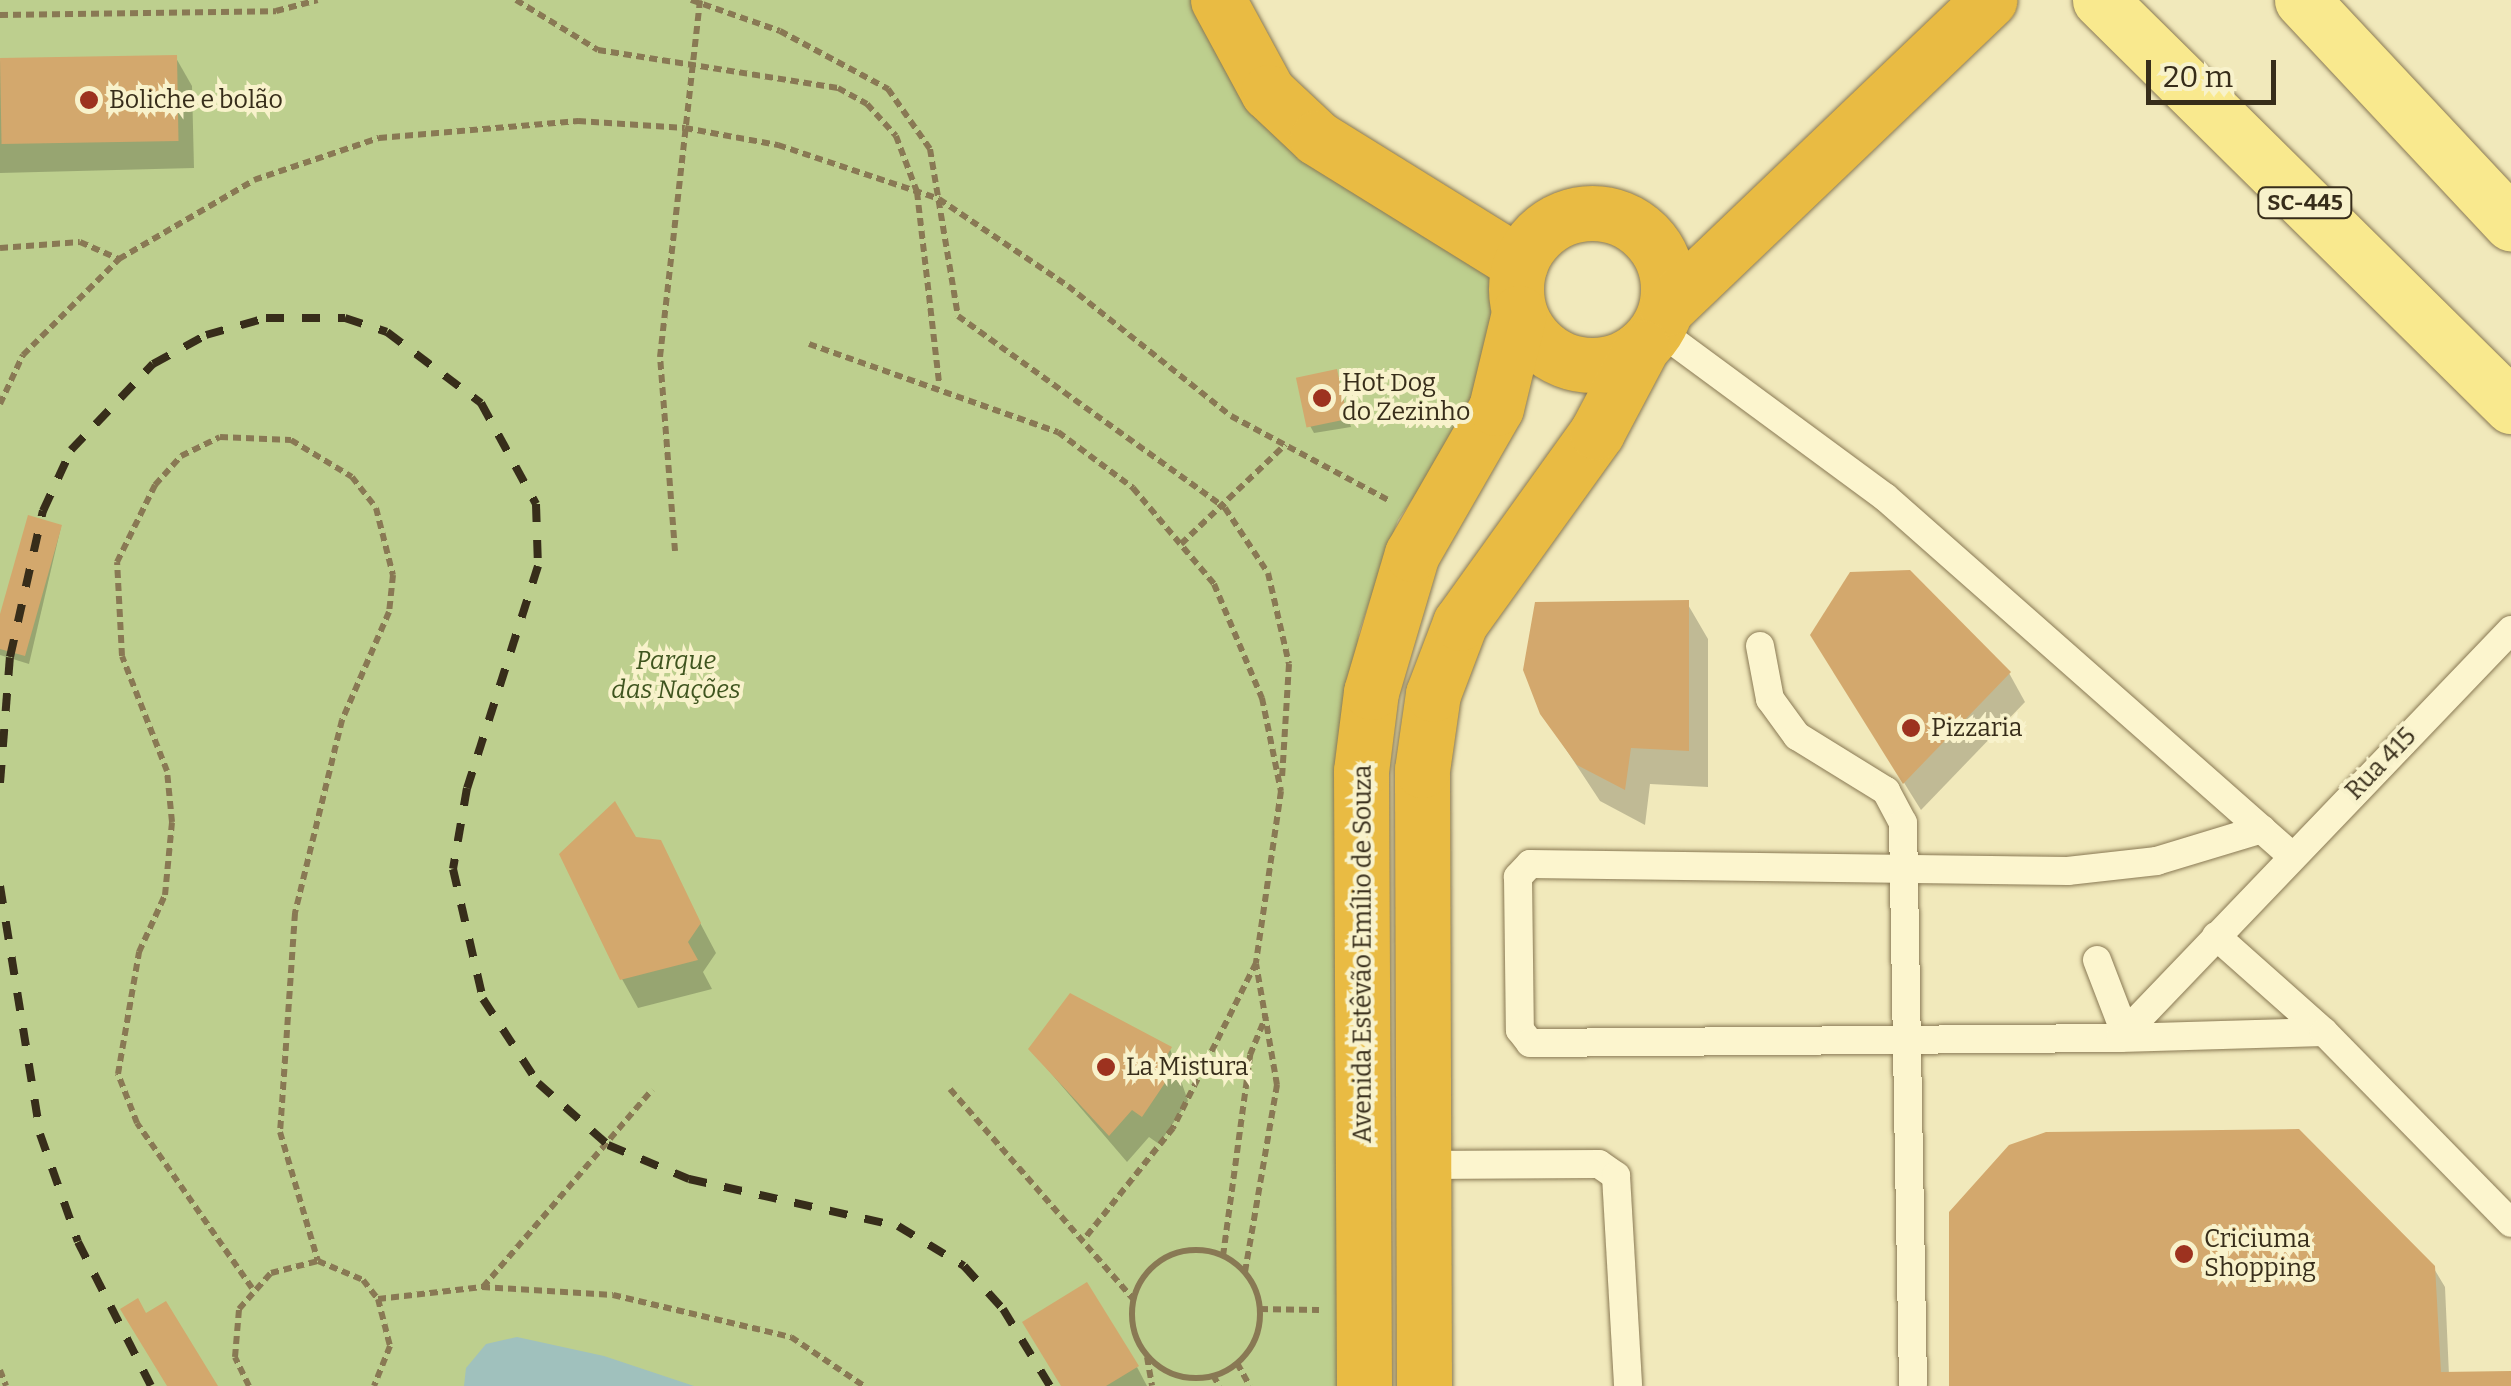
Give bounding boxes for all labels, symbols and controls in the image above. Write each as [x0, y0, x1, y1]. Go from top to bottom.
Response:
scale bar [2151, 40, 2281, 102]
text: 20 m [2163, 59, 2233, 95]
place label: Boliche e bolão [109, 85, 283, 115]
marker: Boliche e bolão [78, 89, 100, 111]
road number: SC-445 [2255, 186, 2355, 220]
place label: Hot Dog do Zezinho [1342, 369, 1470, 428]
marker: Hot Dog do Zezinho [1311, 387, 1333, 409]
park label: Parque das Nações [611, 647, 741, 706]
place label: Pizzaria [1931, 713, 2022, 743]
marker: Pizzaria [1900, 717, 1922, 739]
street label: Rua 415 [2340, 722, 2422, 806]
street label: Avenida Estêvão Emílio de Souza [1348, 765, 1378, 1143]
place label: La Mistura [1126, 1052, 1248, 1082]
marker: La Mistura [1095, 1056, 1117, 1078]
place label: Criciuma Shopping [2204, 1225, 2316, 1284]
marker: Criciuma Shopping [2173, 1243, 2195, 1265]

